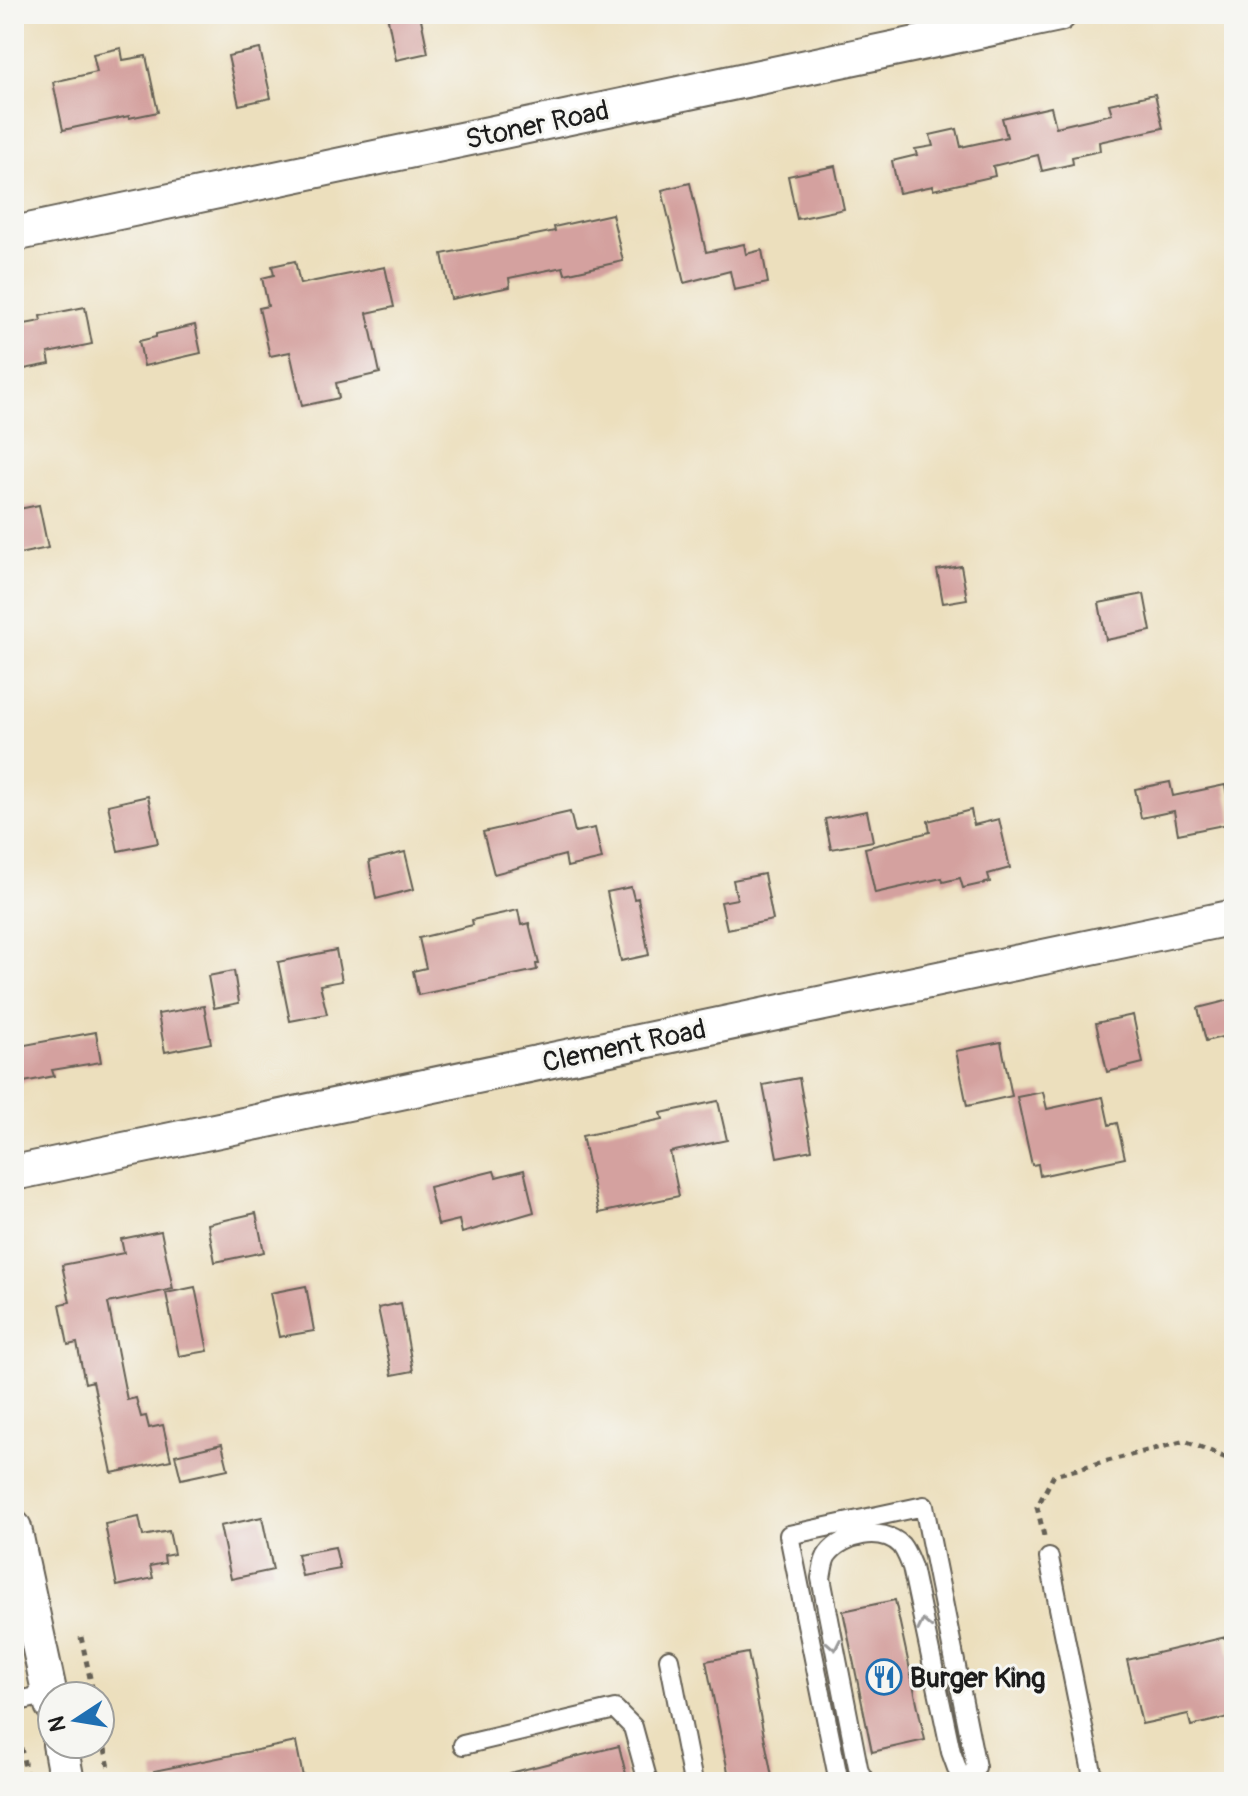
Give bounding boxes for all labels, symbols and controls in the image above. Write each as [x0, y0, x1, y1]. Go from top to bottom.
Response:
street label: Stoner Road [462, 93, 612, 158]
street label: Clement Road [539, 1012, 709, 1081]
one-way arrow [916, 1618, 933, 1632]
one-way arrow [825, 1639, 842, 1652]
restaurant icon: Burger King [865, 1658, 903, 1696]
place label: Burger King [910, 1661, 1045, 1696]
north arrow [36, 1680, 116, 1760]
text: N [42, 1714, 73, 1734]

